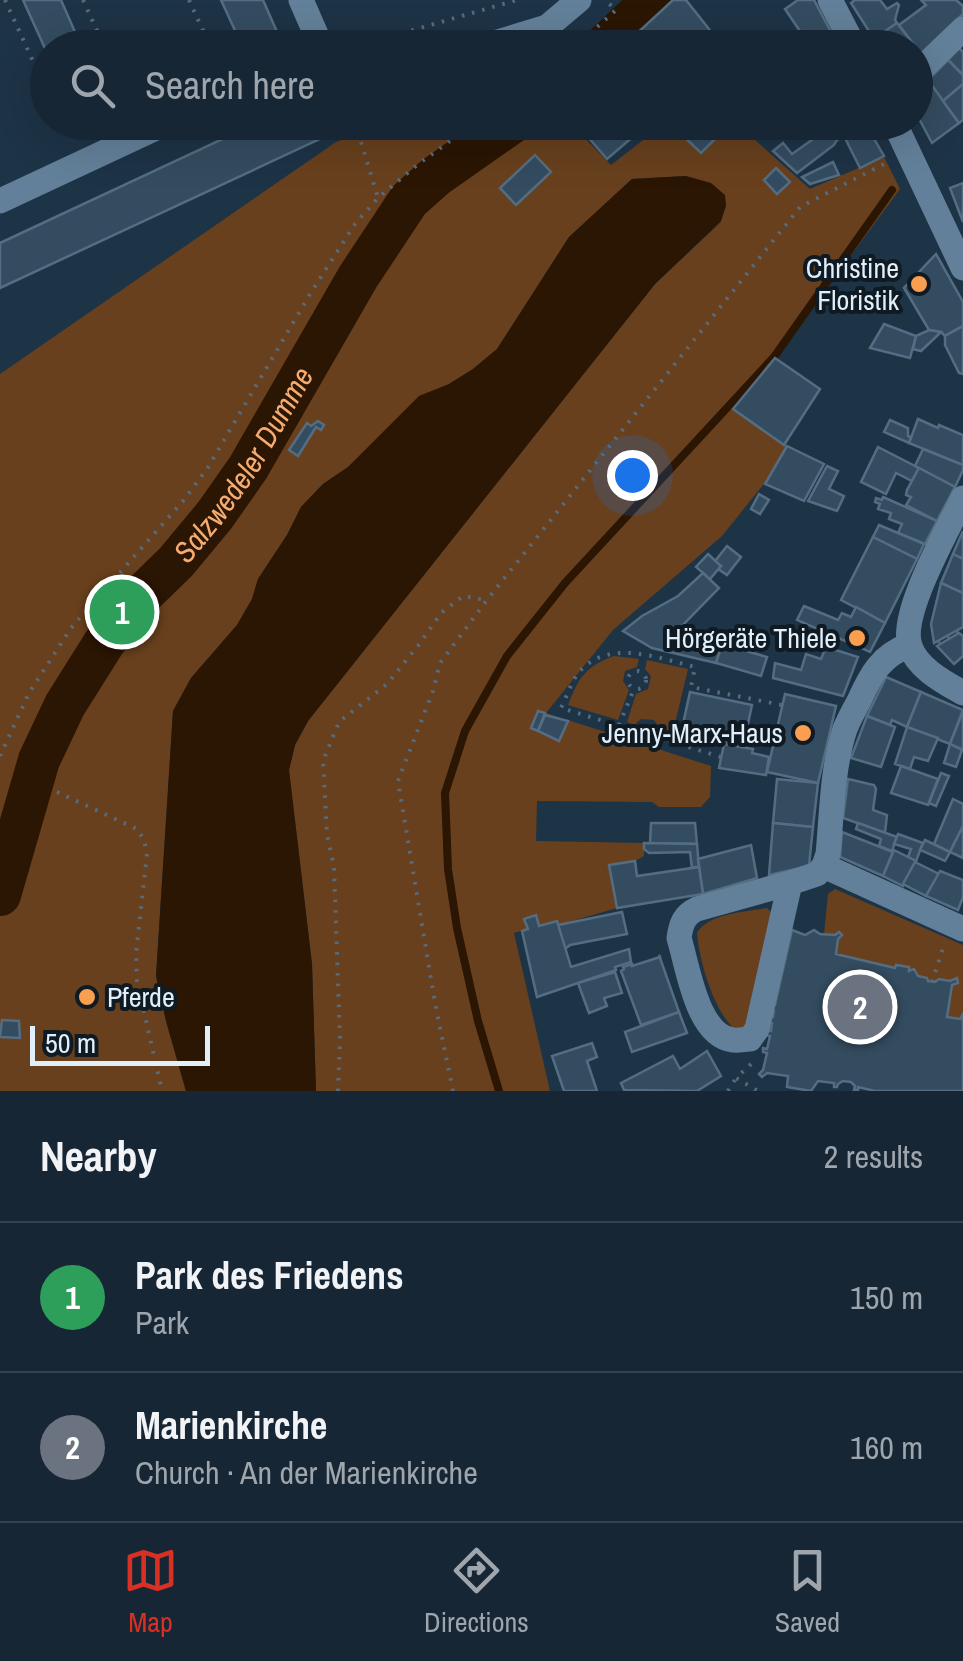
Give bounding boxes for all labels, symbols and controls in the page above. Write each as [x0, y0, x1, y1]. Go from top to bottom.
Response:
search box [30, 30, 933, 140]
icon: search [65, 58, 120, 113]
text: Search here [145, 60, 315, 111]
place label: Christine Floristik [806, 249, 900, 319]
marker: Christine Floristik [908, 273, 930, 295]
water label: Salzwedeler Dumme [164, 359, 322, 571]
your location [607, 450, 658, 501]
pin: 1 [90, 574, 154, 650]
place label: Hörgeräte Thiele [665, 619, 837, 657]
marker: Hörgeräte Thiele [846, 627, 868, 649]
place label: Jenny-Marx-Haus [602, 714, 783, 752]
marker: Jenny-Marx-Haus [792, 722, 814, 744]
pin: 2 [828, 970, 892, 1044]
place label: Pferde [107, 978, 175, 1016]
marker: Pferde [76, 986, 98, 1008]
scale bar [30, 1021, 210, 1066]
text: 50 m [45, 1024, 96, 1062]
text: Nearby [40, 1128, 157, 1184]
text: 2 results [824, 1135, 923, 1178]
text: Park des Friedens [135, 1250, 403, 1301]
text: 1 [65, 1276, 80, 1319]
text: 150 m [850, 1276, 923, 1319]
text: Park [135, 1301, 189, 1344]
text: Marienkirche [135, 1400, 327, 1451]
text: 2 [65, 1426, 80, 1469]
text: 160 m [850, 1426, 923, 1469]
text: Church · An der Marienkirche [135, 1451, 478, 1494]
tab: Map [123, 1543, 178, 1641]
tab: Directions [424, 1543, 529, 1641]
tab: Saved [775, 1543, 840, 1641]

